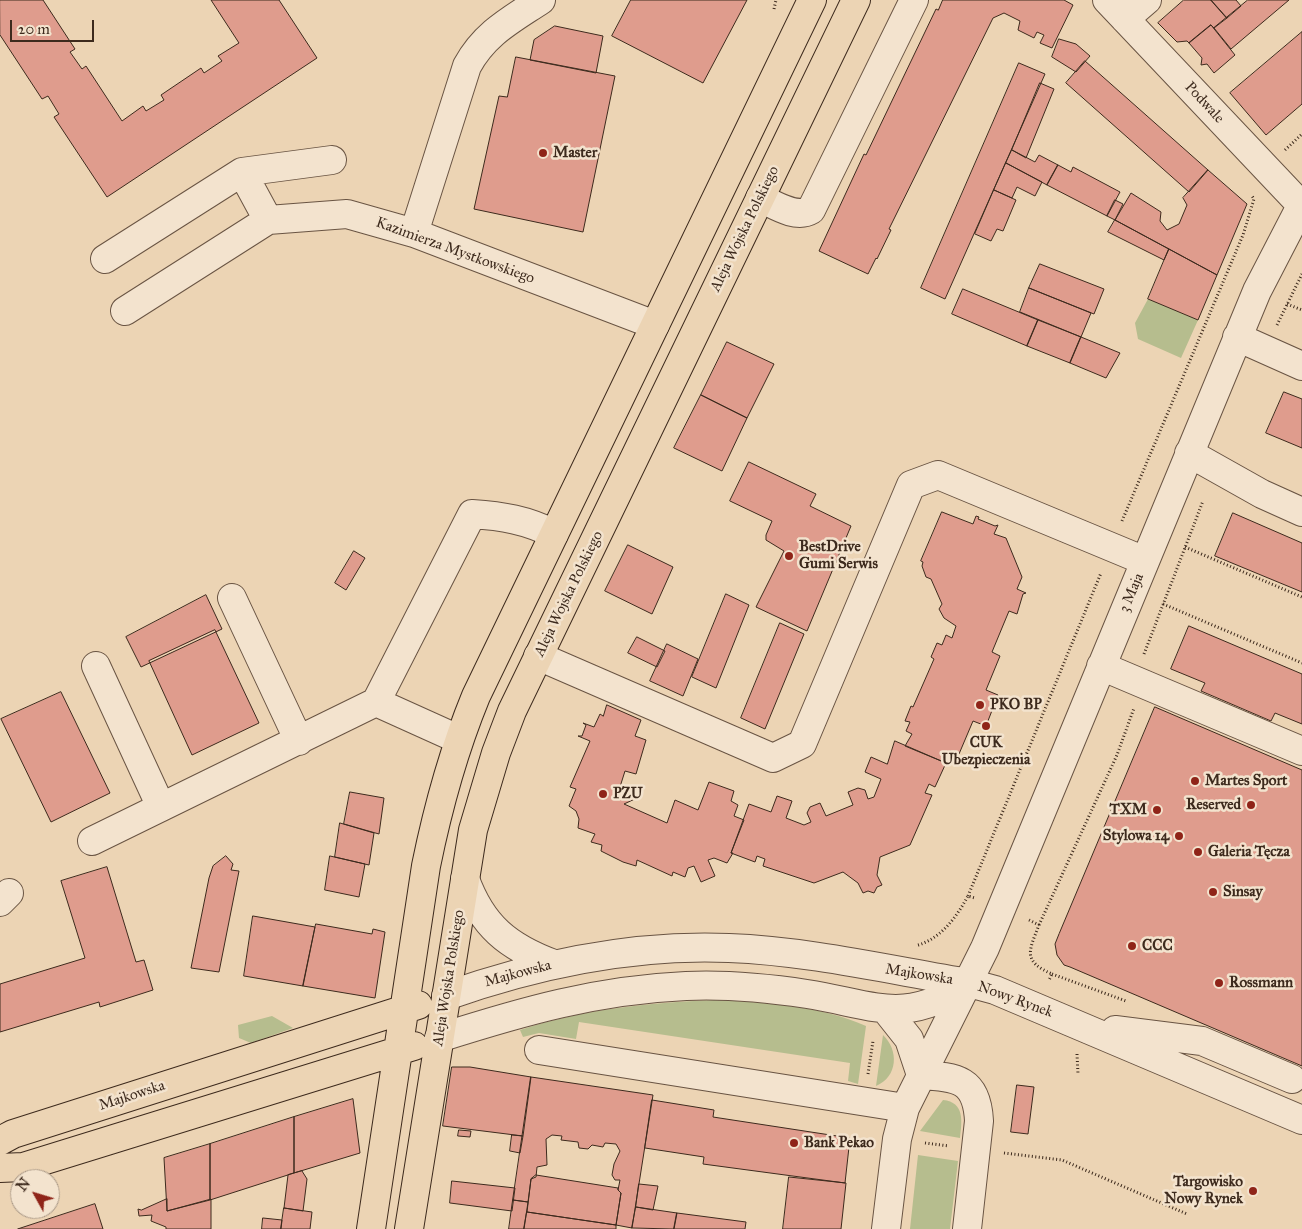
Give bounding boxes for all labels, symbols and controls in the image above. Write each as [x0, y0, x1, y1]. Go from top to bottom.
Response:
scale bar [12, 10, 96, 42]
text: 20 m [18, 20, 50, 38]
street label: Podwale [1180, 79, 1228, 127]
place label: Master [553, 144, 597, 162]
marker: Master [537, 147, 549, 159]
street label: Aleja Wojska Polskiego [707, 163, 783, 295]
street label: Kazimierza Mystkowskiego [373, 214, 537, 288]
street label: Aleja Wojska Polskiego [531, 528, 607, 660]
place label: BestDrive Gumi Serwis [799, 538, 878, 573]
marker: BestDrive Gumi Serwis [783, 550, 795, 562]
street label: 3 Maja [1116, 571, 1148, 615]
place label: PKO BP [990, 696, 1042, 714]
marker: PKO BP [974, 699, 986, 711]
marker: CUK Ubezpieczenia [980, 720, 992, 732]
place label: CUK Ubezpieczenia [942, 734, 1030, 769]
place label: Martes Sport [1205, 772, 1287, 790]
marker: Martes Sport [1189, 775, 1201, 787]
place label: PZU [613, 785, 643, 803]
marker: PZU [597, 788, 609, 800]
place label: Reserved [1186, 796, 1241, 814]
marker: Reserved [1245, 799, 1257, 811]
place label: TXM [1110, 801, 1147, 819]
marker: TXM [1151, 804, 1163, 816]
place label: Stylowa 14 [1103, 827, 1169, 845]
marker: Stylowa 14 [1173, 830, 1185, 842]
place label: Galeria Tęcza [1208, 843, 1290, 861]
marker: Galeria Tęcza [1192, 846, 1204, 858]
place label: Sinsay [1223, 883, 1263, 901]
marker: Sinsay [1207, 886, 1219, 898]
street label: Aleja Wojska Polskiego [429, 909, 469, 1047]
place label: CCC [1142, 937, 1173, 955]
marker: CCC [1126, 940, 1138, 952]
street label: Majkowska [483, 956, 553, 992]
street label: Majkowska [884, 961, 954, 989]
place label: Rossmann [1229, 974, 1293, 992]
marker: Rossmann [1213, 977, 1225, 989]
street label: Nowy Rynek [975, 978, 1055, 1022]
street label: Majkowska [97, 1077, 167, 1115]
place label: Bank Pekao [804, 1134, 874, 1152]
marker: Bank Pekao [788, 1137, 800, 1149]
north arrow [10, 1169, 60, 1219]
place label: Targowisko Nowy Rynek [1164, 1173, 1243, 1208]
text: N [13, 1175, 34, 1195]
marker: Targowisko Nowy Rynek [1247, 1185, 1259, 1197]

